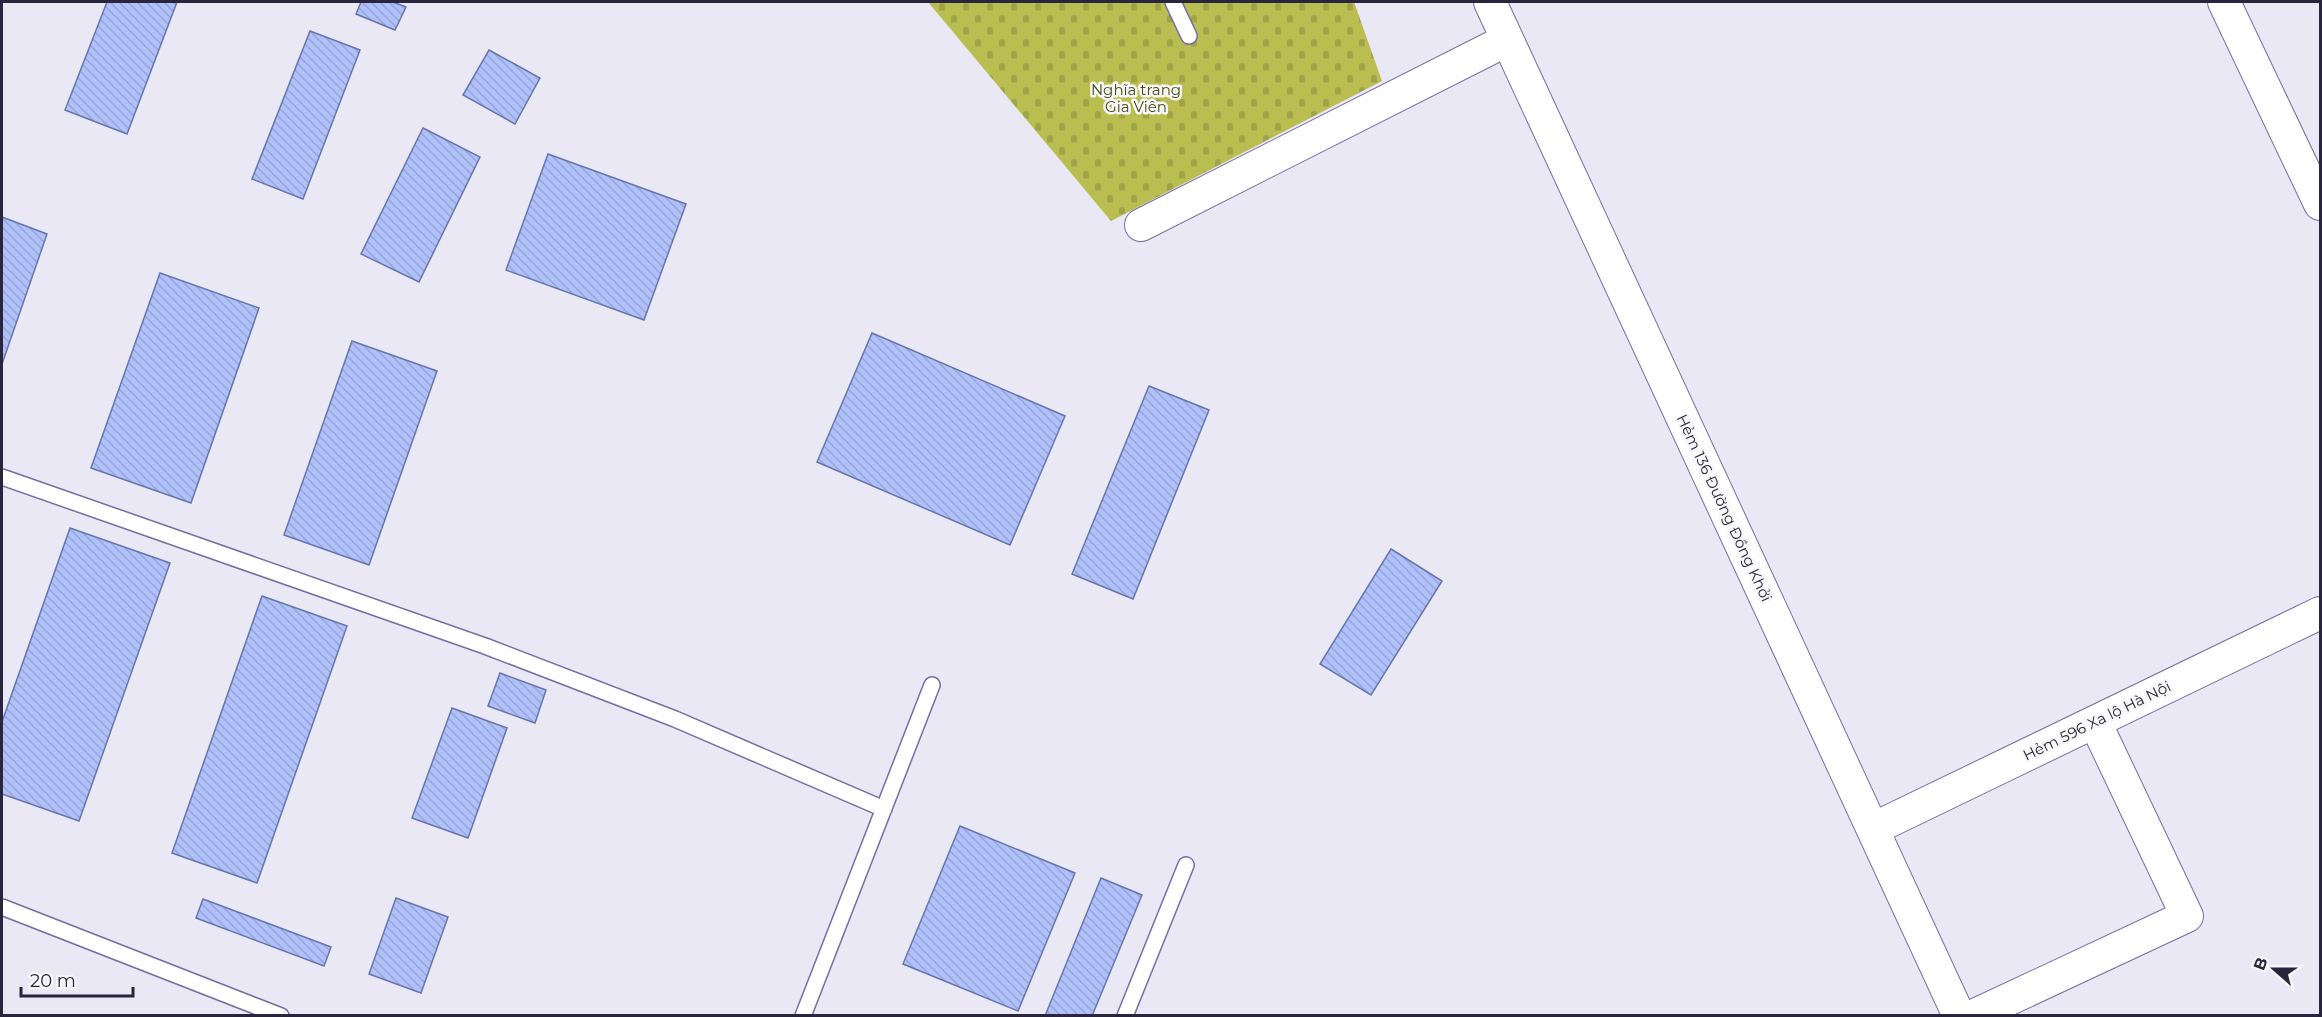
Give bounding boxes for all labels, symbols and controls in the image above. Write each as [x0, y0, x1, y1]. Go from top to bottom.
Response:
park label: Nghĩa trang Gia Viên [1091, 80, 1181, 116]
street label: Hẻm 136 Đường Đồng Khởi [1673, 411, 1776, 605]
street label: Hẻm 596 Xa lộ Hà Nội [2020, 676, 2174, 765]
north arrow [2244, 939, 2304, 999]
text: B [2249, 955, 2272, 973]
scale bar [21, 960, 134, 998]
text: 20 m [30, 970, 76, 992]

